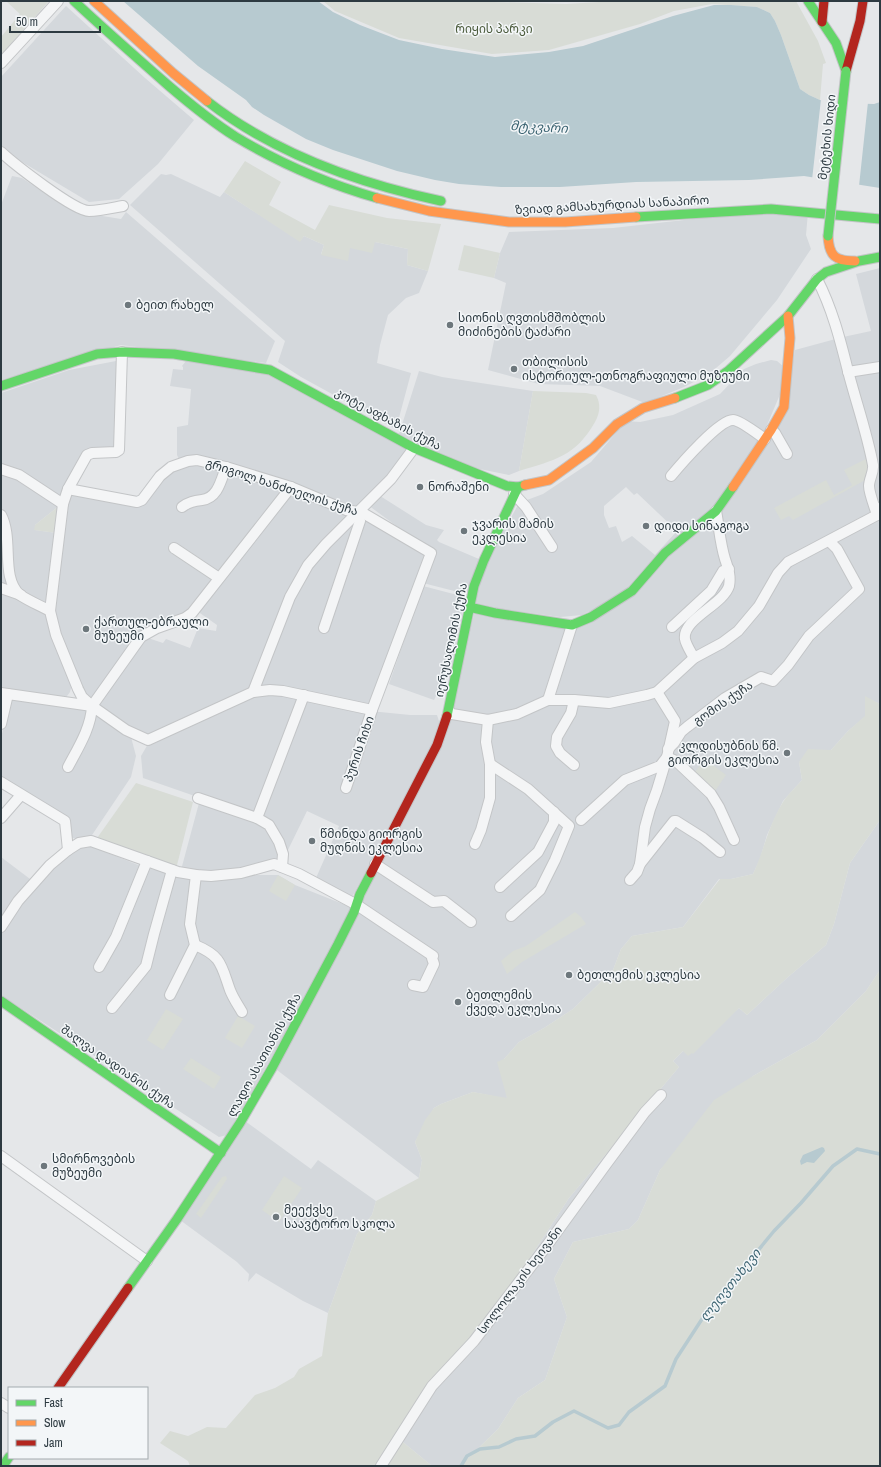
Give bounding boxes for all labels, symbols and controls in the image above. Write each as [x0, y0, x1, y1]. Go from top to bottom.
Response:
scale bar [10, 8, 100, 34]
text: 50 m [16, 14, 38, 30]
park label: რიყის პარკი [455, 21, 533, 37]
street label: მეტეხის ხიდი [815, 93, 839, 181]
water label: მტკვარი [510, 117, 569, 137]
street label: ზვიად გამსახურდიას სანაპირო [515, 192, 709, 218]
place label: ბეით რახელ [136, 297, 214, 313]
marker: ბეით რახელ [123, 300, 133, 310]
place label: სიონის ღვთისმშობლის მიძინების ტაძარი [458, 310, 606, 340]
marker: სიონის ღვთისმშობლის მიძინების ტაძარი [445, 320, 455, 330]
place label: თბილისის ისტორიულ-ეთნოგრაფიული მუზეუმი [522, 354, 750, 384]
marker: თბილისის ისტორიულ-ეთნოგრაფიული მუზეუმი [509, 364, 519, 374]
street label: კოტე აფხაზის ქუჩა [332, 384, 444, 454]
street label: გრიგოლ ხანძთელის ქუჩა [204, 455, 360, 519]
place label: ნორაშენი [428, 479, 489, 495]
marker: ნორაშენი [415, 482, 425, 492]
place label: ჯვარის მამის ეკლესია [472, 516, 554, 546]
place label: დიდი სინაგოგა [654, 518, 749, 534]
marker: დიდი სინაგოგა [641, 521, 651, 531]
marker: ჯვარის მამის ეკლესია [459, 526, 469, 536]
street label: იერუსალიმის ქუჩა [431, 581, 471, 699]
place label: ქართულ-ებრაული მუზეუმი [94, 614, 209, 644]
marker: ქართულ-ებრაული მუზეუმი [81, 624, 91, 634]
street label: გომის ქუჩა [690, 677, 756, 729]
street label: პურის ჩიხი [340, 714, 378, 784]
place label: კლდისუბნის წმ. გიორგის ეკლესია [668, 738, 779, 768]
marker: კლდისუბნის წმ. გიორგის ეკლესია [782, 748, 792, 758]
place label: წმინდა გიორგის მუღნის ეკლესია [320, 826, 423, 856]
marker: წმინდა გიორგის მუღნის ეკლესია [307, 836, 317, 846]
place label: ბეთლემის ეკლესია [577, 967, 700, 983]
marker: ბეთლემის ეკლესია [564, 970, 574, 980]
place label: ბეთლემის ქვედა ეკლესია [466, 987, 561, 1017]
street label: ლადო ასათიანის ქუჩა [223, 990, 305, 1120]
marker: ბეთლემის ქვედა ეკლესია [453, 997, 463, 1007]
street label: შალვა დადიანის ქუჩა [58, 1021, 178, 1113]
place label: სმირნოვების მუზეუმი [52, 1151, 135, 1181]
marker: სმირნოვების მუზეუმი [39, 1161, 49, 1171]
place label: მეექვსე საავტორო სკოლა [284, 1202, 395, 1232]
marker: მეექვსე საავტორო სკოლა [271, 1212, 281, 1222]
street label: სოლოლაკის ხეივანი [474, 1223, 566, 1337]
water label: ლეღვთახევი [696, 1245, 765, 1325]
legend [8, 1387, 148, 1459]
text: Fast [44, 1395, 63, 1411]
text: Slow [44, 1415, 66, 1431]
text: Jam [44, 1435, 63, 1451]

